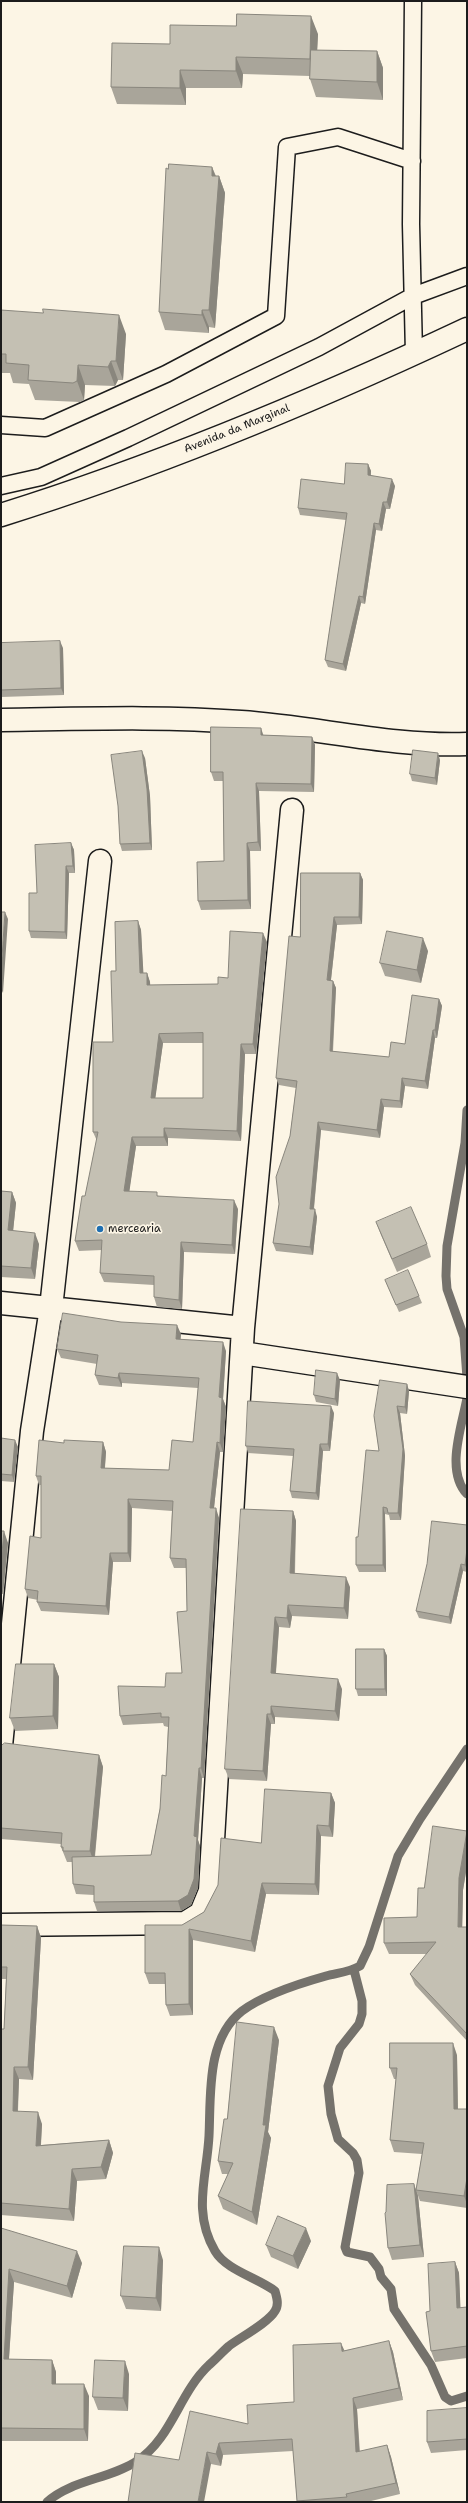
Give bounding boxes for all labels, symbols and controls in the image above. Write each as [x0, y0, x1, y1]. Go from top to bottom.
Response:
street label: Avenida da Marginal [182, 402, 292, 456]
place label: mercearia [108, 1222, 161, 1236]
marker: mercearia [95, 1224, 105, 1234]

